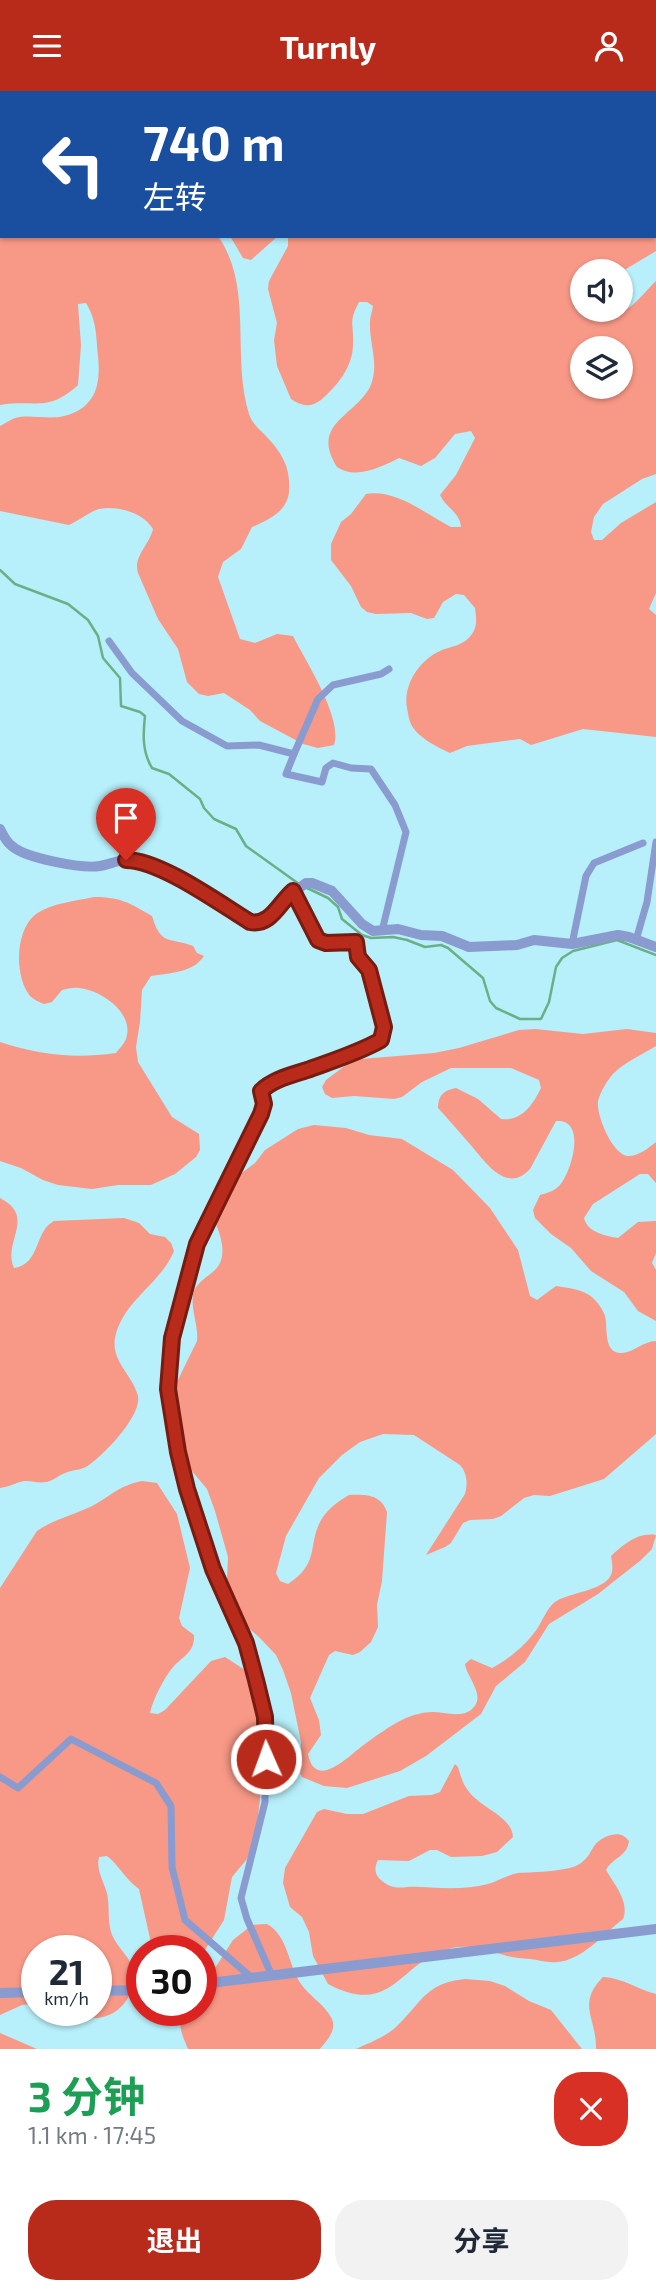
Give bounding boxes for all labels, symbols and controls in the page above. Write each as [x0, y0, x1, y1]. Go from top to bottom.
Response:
icon: menu [28, 27, 66, 65]
text: Turnly [280, 27, 376, 65]
icon: person [590, 27, 628, 65]
text: 740 m [143, 112, 285, 171]
icon: left [28, 119, 119, 210]
text: 左转 [143, 177, 207, 215]
map controls [570, 259, 633, 399]
button: sound [570, 259, 633, 322]
button: layers [570, 336, 633, 399]
pin [96, 788, 156, 860]
icon: arrive [107, 799, 145, 837]
position arrow [229, 1722, 303, 1796]
speed limit sign: 30 [126, 1935, 217, 2026]
text: 21 [49, 1950, 84, 1992]
text: km/h [44, 1987, 89, 2009]
text: 3 分钟 [28, 2070, 145, 2120]
button: close [554, 2072, 628, 2146]
text: 1.1 km · 17:45 [28, 2121, 156, 2149]
button: 退出 [28, 2200, 321, 2280]
button: 分享 [335, 2200, 628, 2280]

